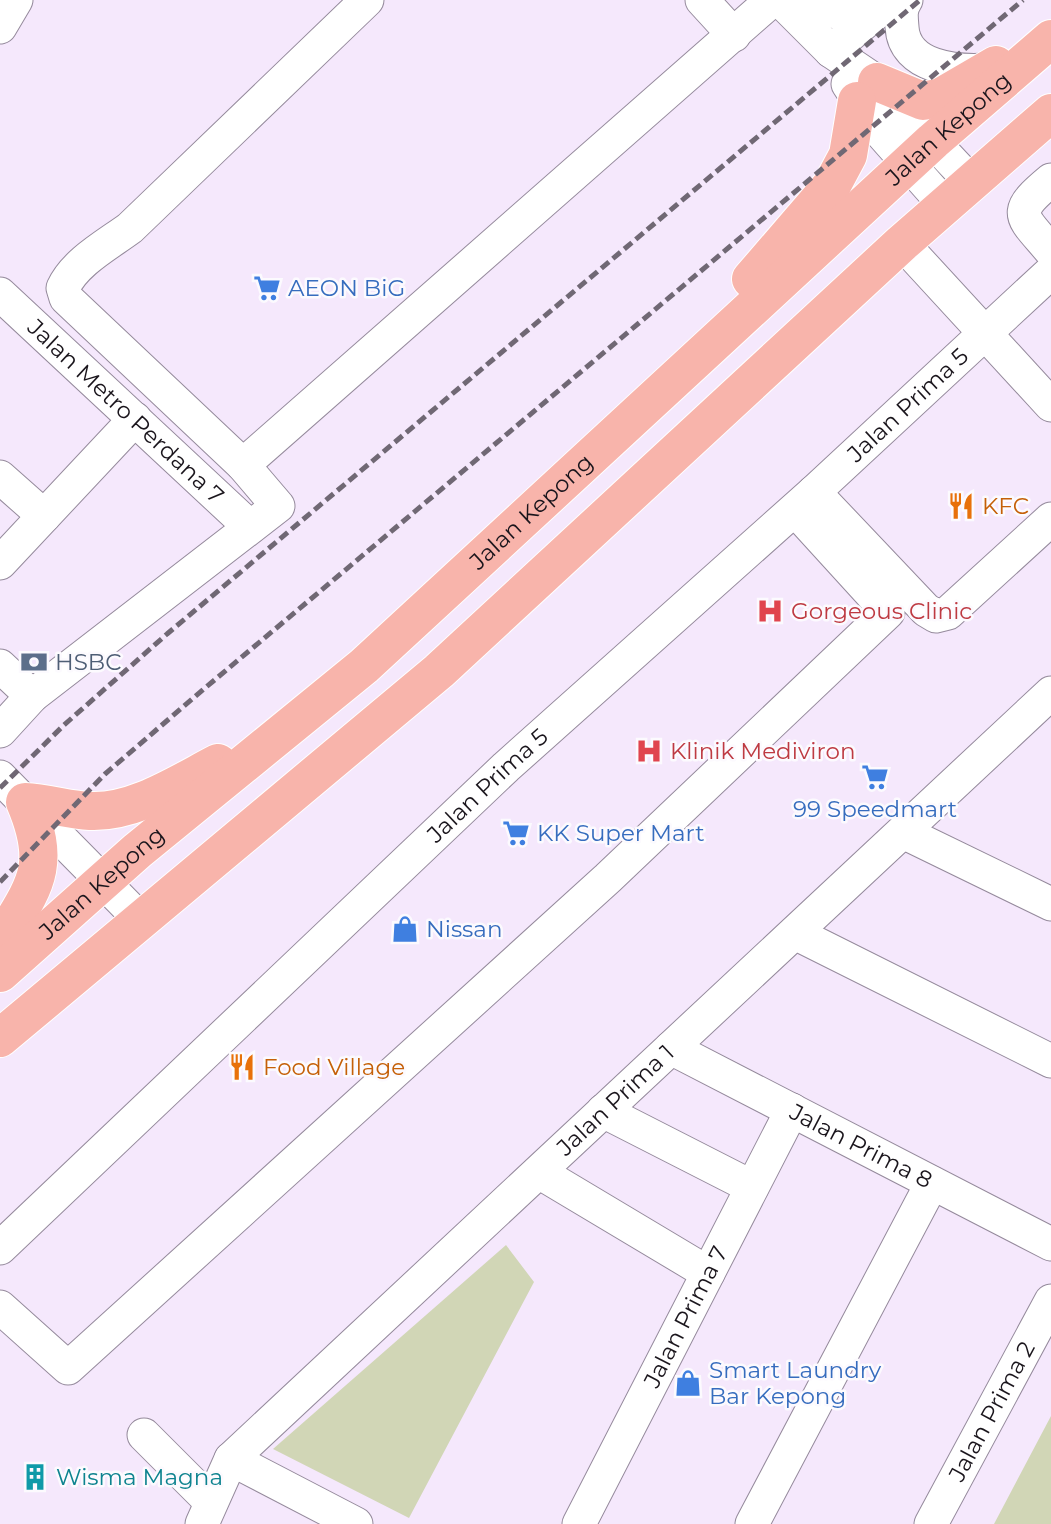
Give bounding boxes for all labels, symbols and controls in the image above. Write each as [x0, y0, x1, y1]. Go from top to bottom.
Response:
street label: Jalan Kepong [879, 66, 1017, 192]
supermarket icon: AEON BiG [252, 273, 282, 303]
place label: AEON BiG [288, 274, 405, 302]
street label: Jalan Metro Perdana 7 [21, 312, 230, 509]
street label: Jalan Prima 5 [841, 342, 974, 469]
street label: Jalan Kepong [463, 448, 599, 576]
restaurant icon: KFC [946, 491, 976, 521]
place label: KFC [982, 492, 1029, 520]
hospital icon: Gorgeous Clinic [755, 596, 785, 626]
place label: Gorgeous Clinic [791, 597, 972, 625]
bank icon: HSBC [19, 647, 49, 677]
place label: HSBC [55, 648, 122, 676]
street label: Jalan Prima 5 [421, 722, 554, 849]
hospital icon: Klinik Mediviron [634, 736, 664, 766]
place label: Klinik Mediviron [670, 737, 855, 765]
supermarket icon: 99 Speedmart [860, 762, 890, 792]
place label: 99 Speedmart [793, 795, 957, 823]
supermarket icon: KK Super Mart [501, 818, 531, 848]
place label: KK Super Mart [537, 819, 705, 847]
street label: Jalan Kepong [33, 820, 170, 946]
shop icon: Nissan [390, 914, 420, 944]
place label: Nissan [426, 915, 502, 943]
street label: Jalan Prima 1 [550, 1039, 680, 1162]
restaurant icon: Food Village [227, 1052, 257, 1082]
place label: Food Village [263, 1053, 405, 1081]
street label: Jalan Prima 8 [784, 1097, 937, 1194]
street label: Jalan Prima 7 [637, 1241, 734, 1393]
street label: Jalan Prima 2 [942, 1336, 1041, 1487]
place label: Smart Laundry Bar Kepong [709, 1356, 882, 1410]
shop icon: Smart Laundry Bar Kepong [673, 1368, 703, 1398]
building icon: Wisma Magna [20, 1462, 50, 1492]
place label: Wisma Magna [56, 1463, 223, 1491]

